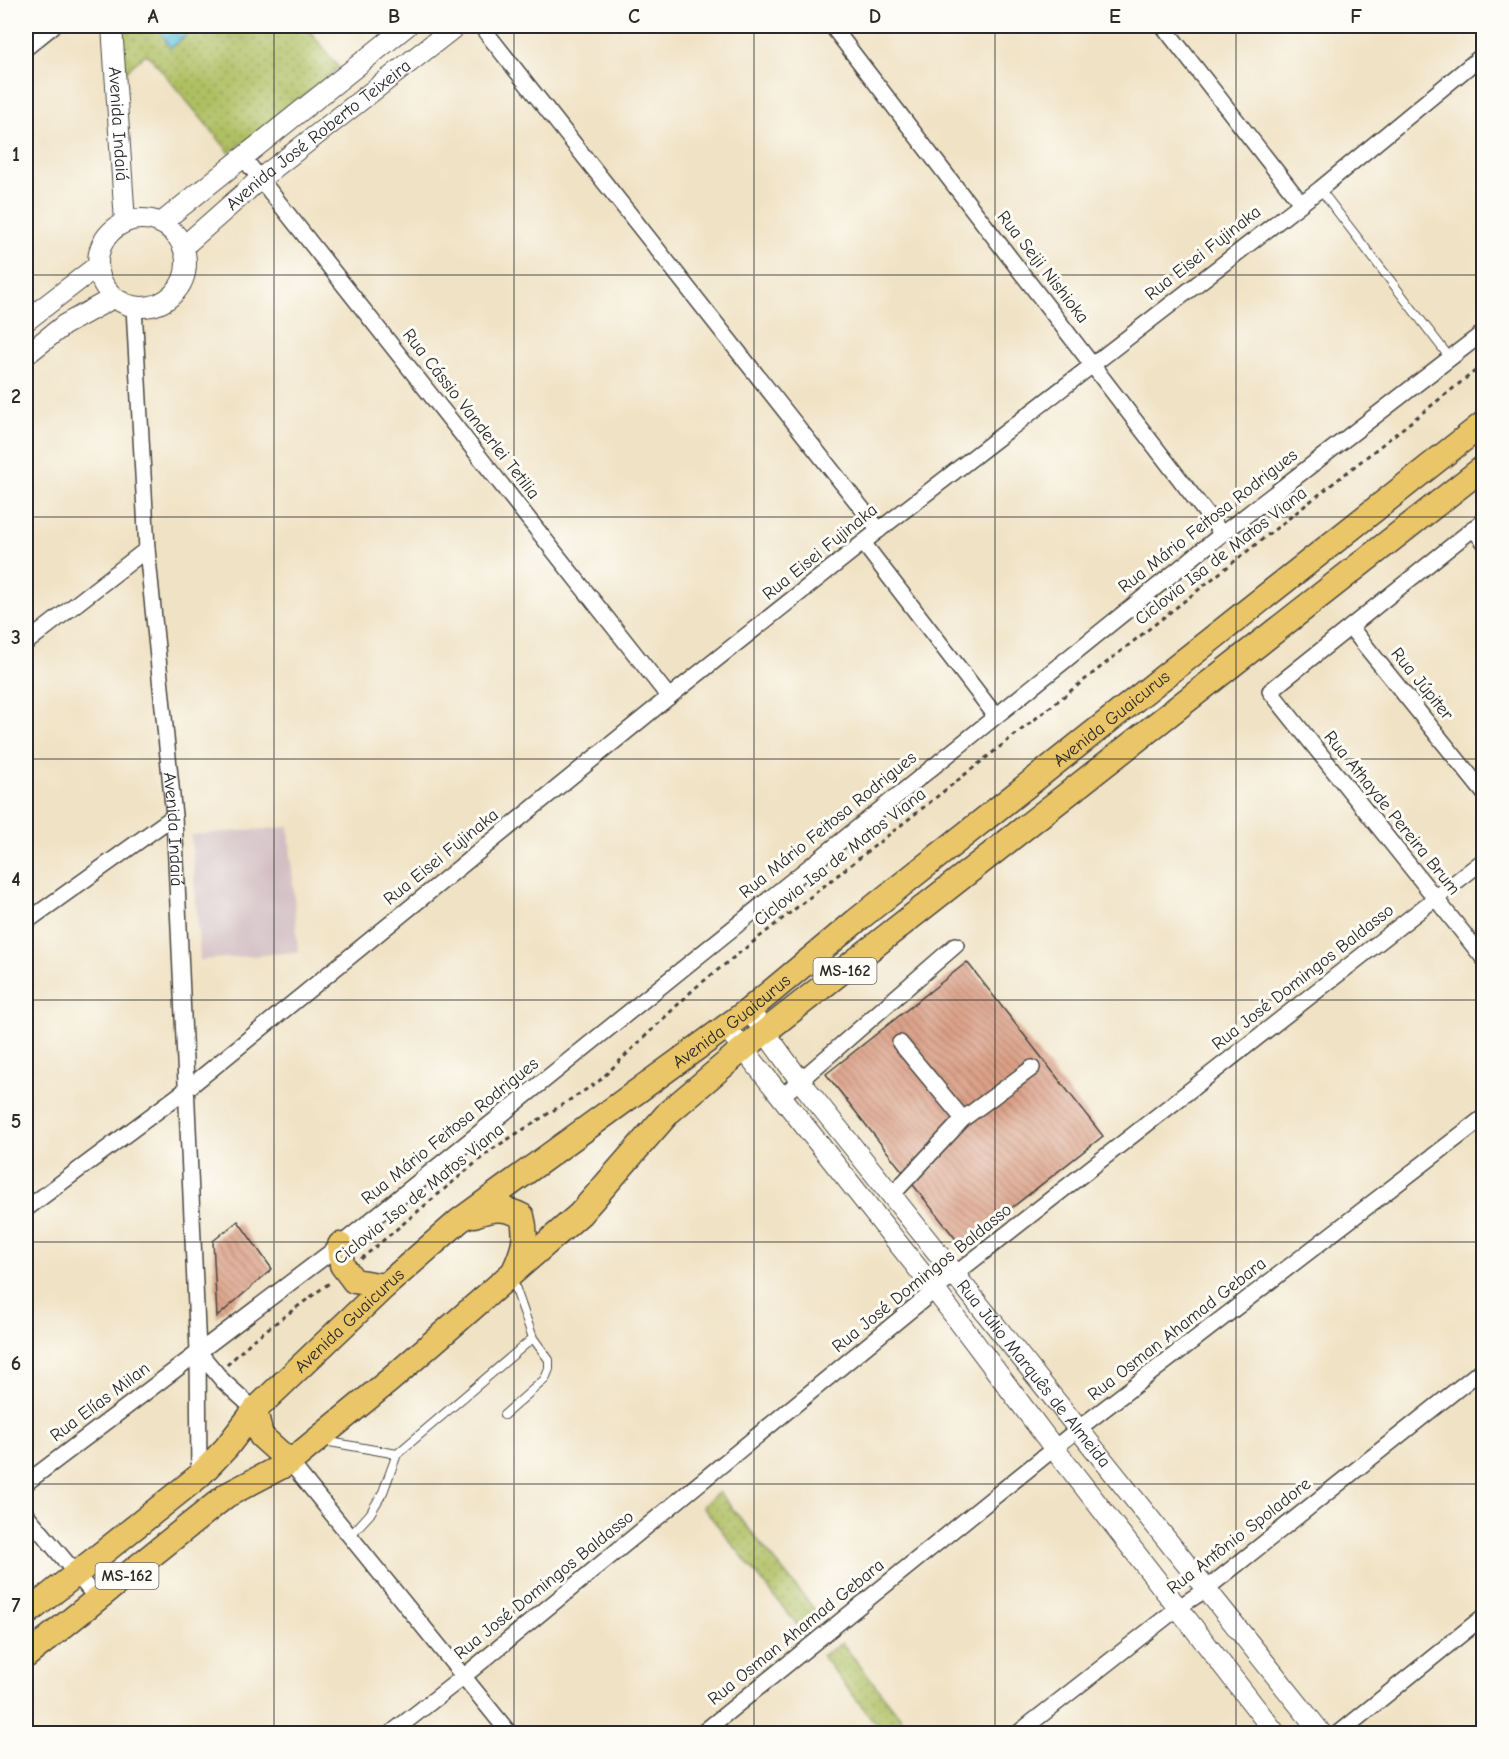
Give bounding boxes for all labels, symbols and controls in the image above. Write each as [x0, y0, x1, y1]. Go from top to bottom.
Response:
text: A [147, 5, 159, 28]
text: B [388, 5, 400, 28]
text: C [628, 5, 640, 28]
text: D [869, 5, 881, 28]
text: E [1109, 5, 1121, 28]
text: F [1350, 5, 1362, 28]
street label: Avenida José Roberto Teixeira [222, 55, 415, 215]
street label: Avenida Indaiá [104, 66, 133, 182]
text: 1 [12, 143, 20, 166]
street label: Rua Eisei Fujinaka [1141, 201, 1265, 305]
street label: Rua Seiji Nishioka [993, 207, 1093, 327]
street label: Rua Cássio Vanderlei Tetilia [398, 325, 544, 503]
text: 2 [11, 385, 21, 408]
street label: Rua Mário Feitosa Rodrigues [1114, 444, 1302, 598]
street label: Ciclovia Isa de Matos Viana [1131, 482, 1311, 630]
street label: Rua Eisei Fujinaka [758, 499, 882, 605]
text: 3 [11, 626, 21, 649]
street label: Rua Júpiter [1386, 644, 1458, 725]
street label: Avenida Guaicurus [1049, 666, 1174, 771]
street label: Rua Athayde Pereira Brum [1319, 727, 1465, 899]
street label: Rua Mário Feitosa Rodrigues [735, 747, 921, 903]
street label: Avenida Indaiá [159, 771, 188, 887]
street label: Ciclovia Isa de Matos Viana [750, 783, 930, 931]
street label: Rua Eisei Fujinaka [379, 804, 503, 910]
text: 4 [11, 868, 21, 891]
street label: Rua José Domingos Baldasso [1208, 899, 1398, 1055]
road number: MS-162 [814, 958, 876, 984]
street label: Avenida Guaicurus [668, 970, 795, 1073]
street label: Rua Mário Feitosa Rodrigues [357, 1053, 543, 1209]
text: 5 [11, 1110, 21, 1133]
street label: Ciclovia Isa de Matos Viana [330, 1119, 508, 1269]
street label: Rua José Domingos Baldasso [828, 1199, 1016, 1357]
street label: Rua Osman Ahamad Gebara [1084, 1253, 1270, 1405]
street label: Avenida Guaicurus [290, 1264, 408, 1377]
street label: Rua Júlio Marquês de Almeida [953, 1275, 1115, 1472]
text: 6 [11, 1352, 21, 1375]
street label: Rua Elías Milan [46, 1358, 154, 1446]
street label: Rua Antônio Spoladore [1163, 1473, 1315, 1599]
street label: Rua José Domingos Baldasso [450, 1506, 638, 1664]
street label: Rua Osman Ahamad Gebara [704, 1554, 888, 1710]
road number: MS-162 [96, 1563, 158, 1589]
text: 7 [12, 1594, 21, 1617]

